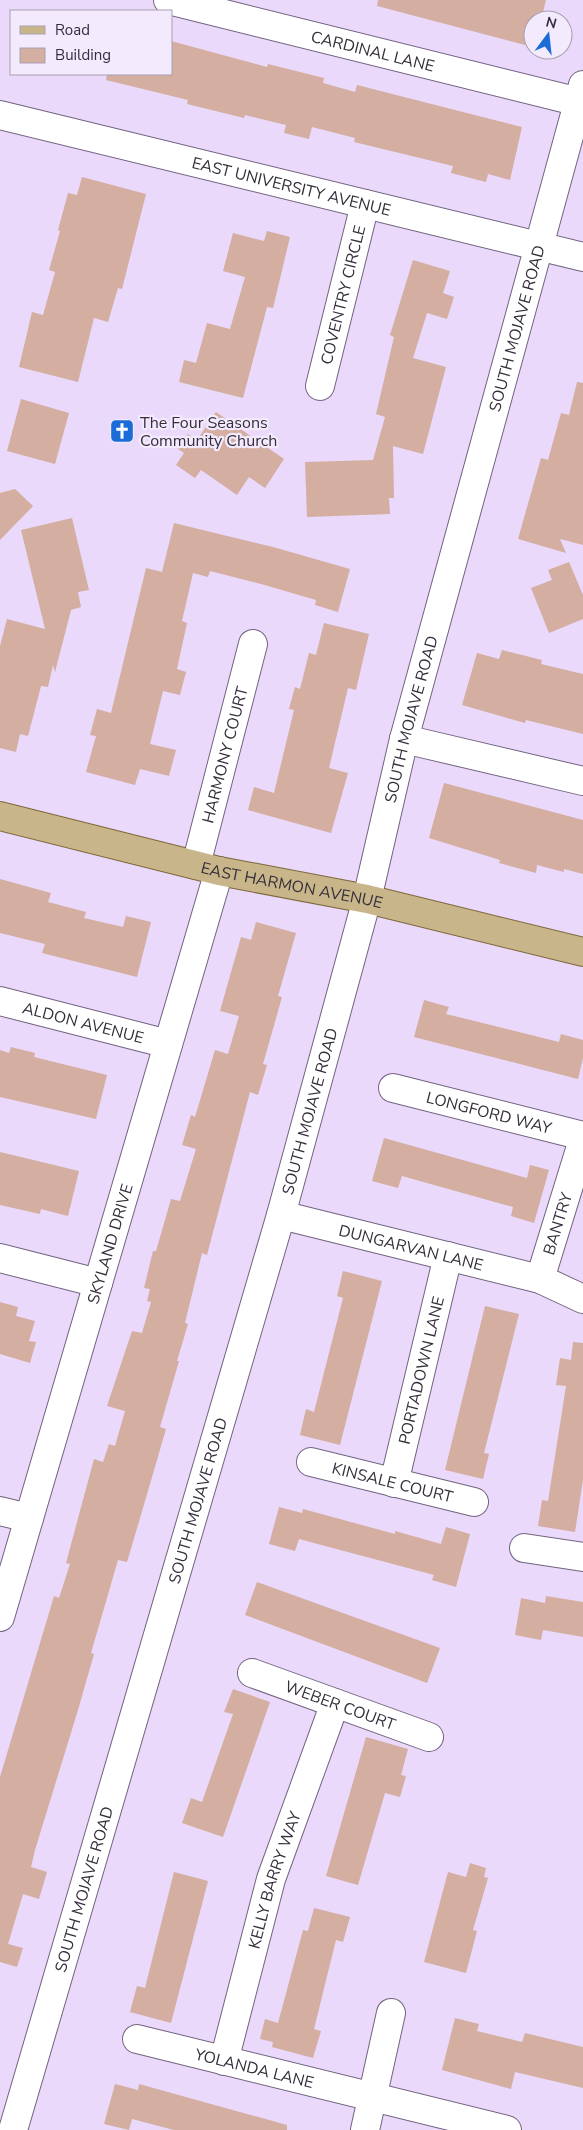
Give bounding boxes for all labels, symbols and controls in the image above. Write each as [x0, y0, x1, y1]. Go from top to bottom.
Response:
legend [10, 10, 172, 75]
north arrow [523, 10, 573, 60]
text: N [544, 12, 559, 33]
text: Road [55, 20, 90, 40]
street label: CARDINAL LANE [309, 26, 437, 78]
text: Building [55, 45, 111, 65]
street label: EAST UNIVERSITY AVENUE [189, 152, 393, 222]
street label: COVENTRY CIRCLE [316, 223, 371, 367]
street label: SOUTH MOJAVE ROAD [484, 243, 551, 414]
place label: The Four Seasons Community Church [140, 412, 277, 452]
church icon: The Four Seasons Community Church [109, 418, 135, 444]
street label: SOUTH MOJAVE ROAD [380, 633, 444, 805]
street label: HARMONY COURT [197, 684, 254, 826]
street label: EAST HARMON AVENUE [199, 857, 385, 914]
street label: ALDON AVENUE [20, 997, 146, 1049]
street label: SOUTH MOJAVE ROAD [277, 1026, 343, 1197]
street label: LONGFORD WAY [424, 1087, 554, 1140]
street label: SKYLAND DRIVE [82, 1181, 139, 1307]
street label: BANTRY [538, 1190, 578, 1258]
street label: DUNGARVAN LANE [336, 1220, 485, 1277]
street label: PORTADOWN LANE [394, 1294, 450, 1447]
street label: SOUTH MOJAVE ROAD [164, 1415, 233, 1586]
street label: KINSALE COURT [329, 1458, 456, 1509]
street label: WEBER COURT [282, 1676, 399, 1736]
street label: SOUTH MOJAVE ROAD [50, 1804, 119, 1975]
street label: KELLY BARRY WAY [243, 1808, 307, 1951]
street label: YOLANDA LANE [192, 2043, 316, 2094]

